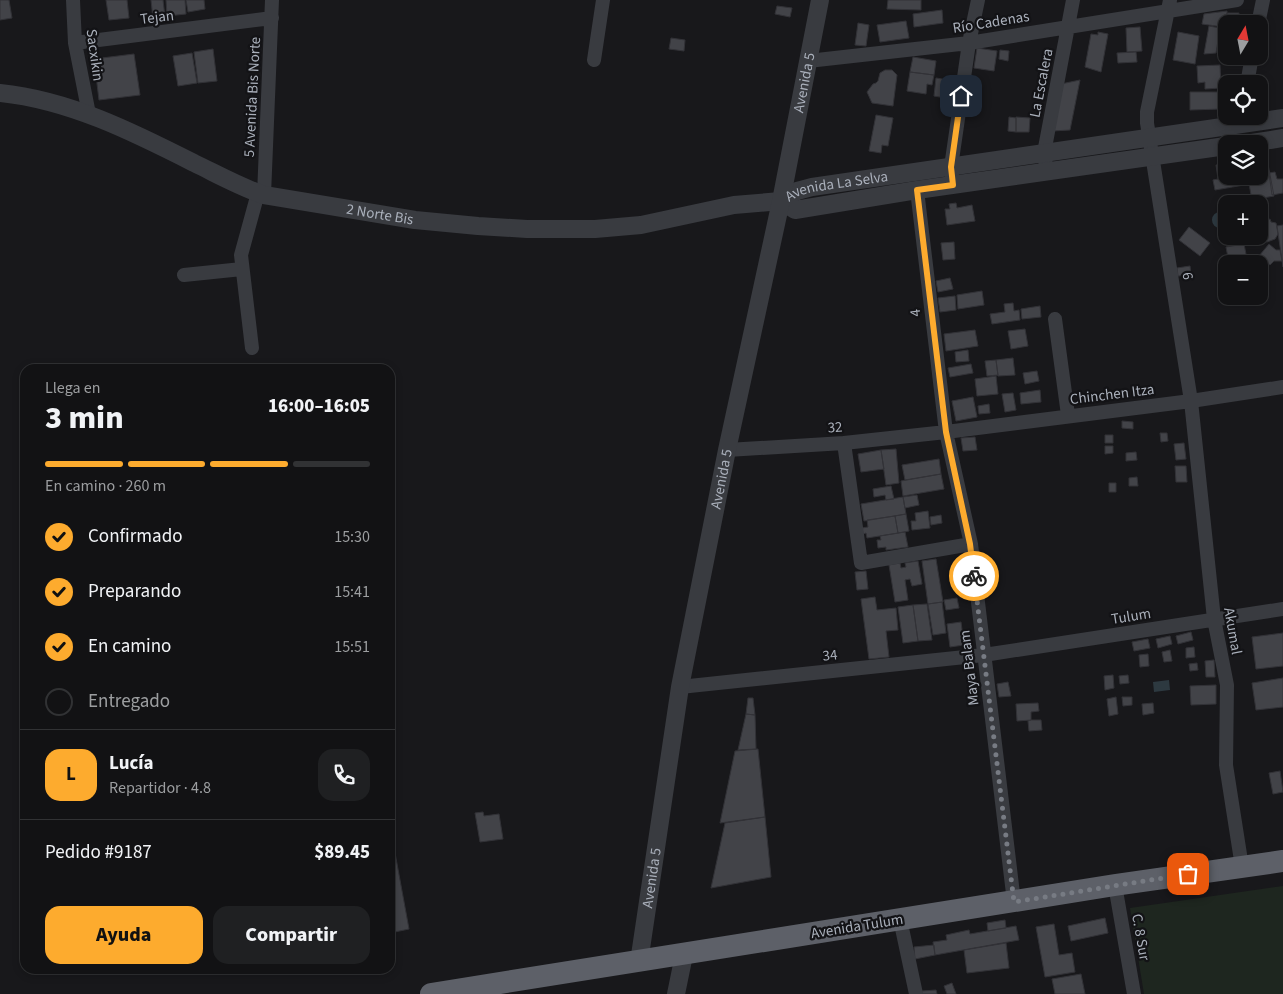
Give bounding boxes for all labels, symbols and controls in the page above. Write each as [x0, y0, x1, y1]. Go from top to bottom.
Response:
street label: Tejan [139, 5, 175, 30]
street label: Río Cadenas [951, 6, 1031, 39]
north arrow [1218, 15, 1268, 65]
map controls [1218, 15, 1268, 305]
street label: Sacxikin [80, 28, 109, 82]
street label: 5 Avenida Bis Norte [239, 36, 266, 158]
street label: La Escalera [1025, 47, 1058, 119]
street label: Avenida 5 [788, 51, 821, 115]
pin [940, 75, 982, 117]
button: locate [1218, 75, 1268, 125]
icon: home [947, 82, 975, 110]
button: layers [1218, 135, 1268, 185]
street label: Avenida La Selva [781, 166, 889, 207]
button: + [1218, 195, 1268, 245]
street label: 2 Norte Bis [345, 199, 415, 231]
button: − [1218, 255, 1268, 305]
street label: 6 [1177, 271, 1198, 281]
street label: 4 [905, 307, 926, 318]
text: Llega en [45, 377, 100, 399]
street label: Chinchen Itza [1069, 379, 1155, 410]
text: 16:00–16:05 [268, 393, 370, 420]
text: 3 min [45, 395, 124, 441]
street label: 32 [827, 417, 843, 438]
street label: Avenida 5 [706, 447, 738, 511]
text: En camino · 260 m [45, 475, 166, 497]
icon: check [45, 523, 73, 551]
text: Confirmado [88, 523, 183, 550]
text: 15:30 [334, 526, 370, 548]
courier [949, 551, 999, 601]
icon: bike [960, 562, 988, 590]
icon: check [45, 578, 73, 606]
text: Preparando [88, 578, 181, 605]
text: 15:41 [334, 581, 370, 603]
street label: Tulum [1110, 603, 1152, 630]
street label: Akumal [1218, 606, 1247, 656]
street label: Maya Balam [954, 629, 985, 707]
icon: check [45, 633, 73, 661]
text: En camino [88, 633, 171, 660]
text: 15:51 [334, 636, 370, 658]
street label: 34 [822, 644, 839, 667]
text: Entregado [88, 688, 170, 715]
button: phone [318, 749, 370, 801]
text: Lucía [109, 750, 154, 777]
text: L [66, 761, 76, 788]
text: Repartidor · 4.8 [109, 777, 211, 799]
text: Pedido #9187 [45, 839, 152, 866]
text: $89.45 [314, 839, 370, 866]
street label: Avenida 5 [637, 846, 667, 910]
pin [1167, 853, 1209, 895]
icon: bag [1174, 860, 1202, 888]
button: Ayuda [45, 906, 203, 964]
button: Compartir [213, 906, 370, 964]
street label: Avenida Tulum [809, 909, 905, 944]
street label: C. 8 Sur [1126, 912, 1155, 963]

